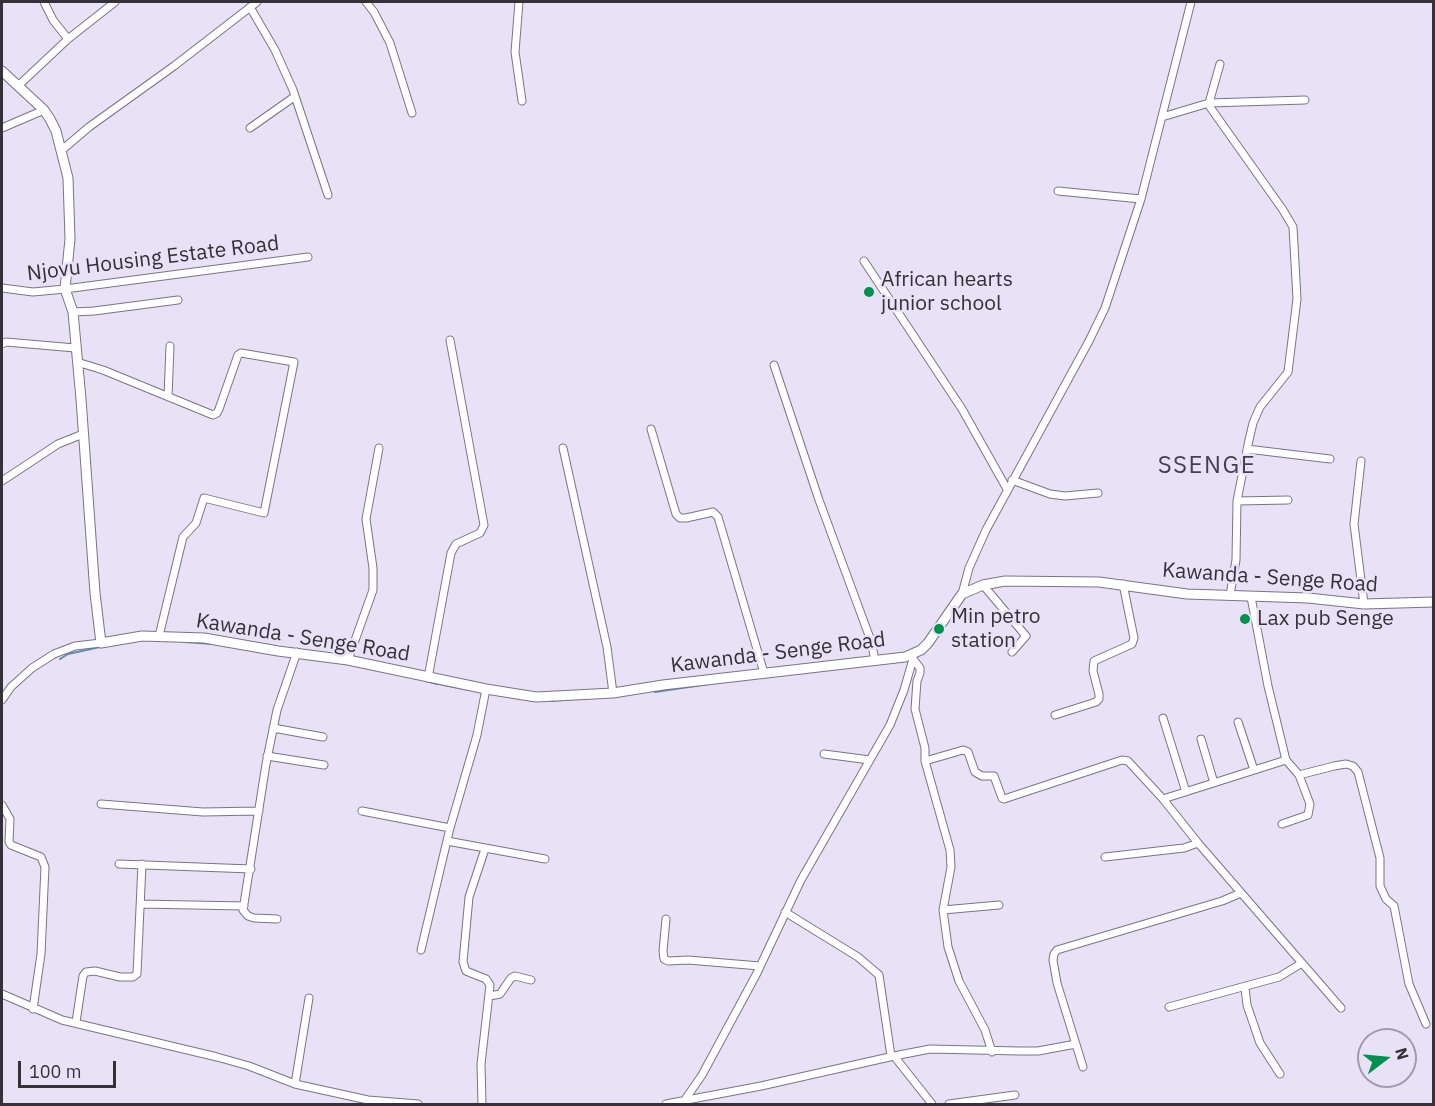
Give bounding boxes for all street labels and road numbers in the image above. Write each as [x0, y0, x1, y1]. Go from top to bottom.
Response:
street label: Njovu Housing Estate Road [25, 231, 281, 287]
street label: Kawanda - Senge Road [1161, 558, 1379, 598]
street label: Kawanda - Senge Road [194, 609, 412, 667]
street label: Kawanda - Senge Road [669, 627, 887, 679]

